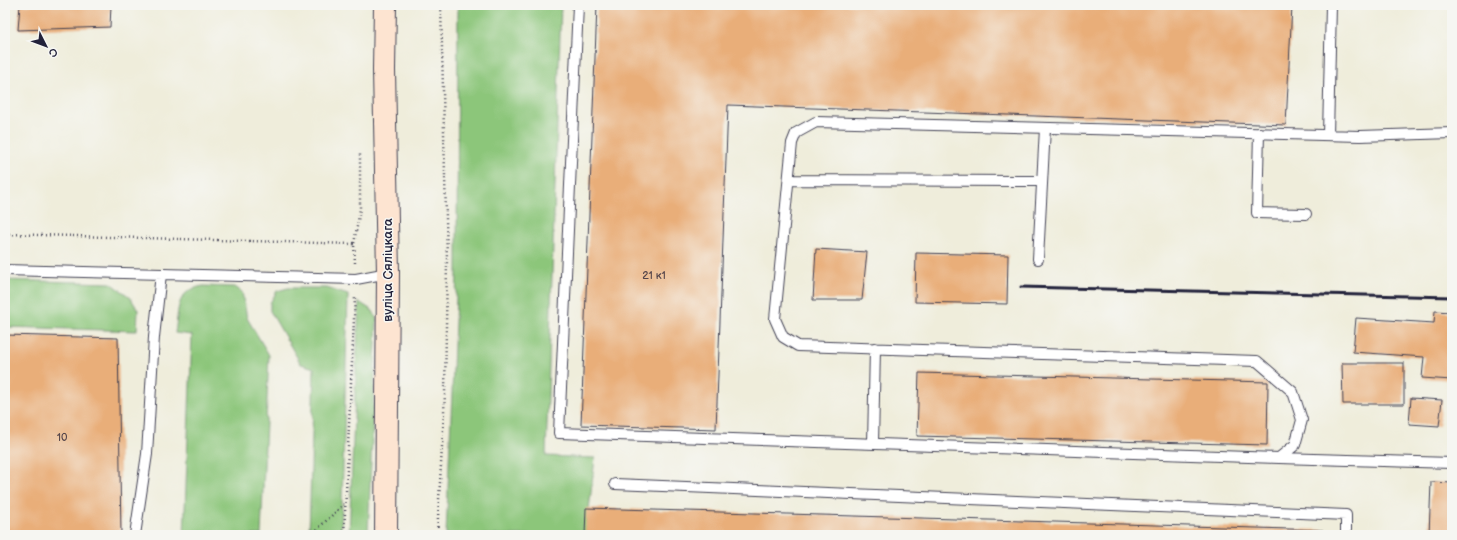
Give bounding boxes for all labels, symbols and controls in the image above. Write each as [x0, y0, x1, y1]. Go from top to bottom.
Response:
north arrow [26, 26, 66, 66]
text: С [45, 45, 60, 60]
street label: вуліца Сяліцкага [380, 218, 396, 322]
house number: 21 к1 [642, 269, 666, 282]
house number: 10 [57, 431, 68, 444]

